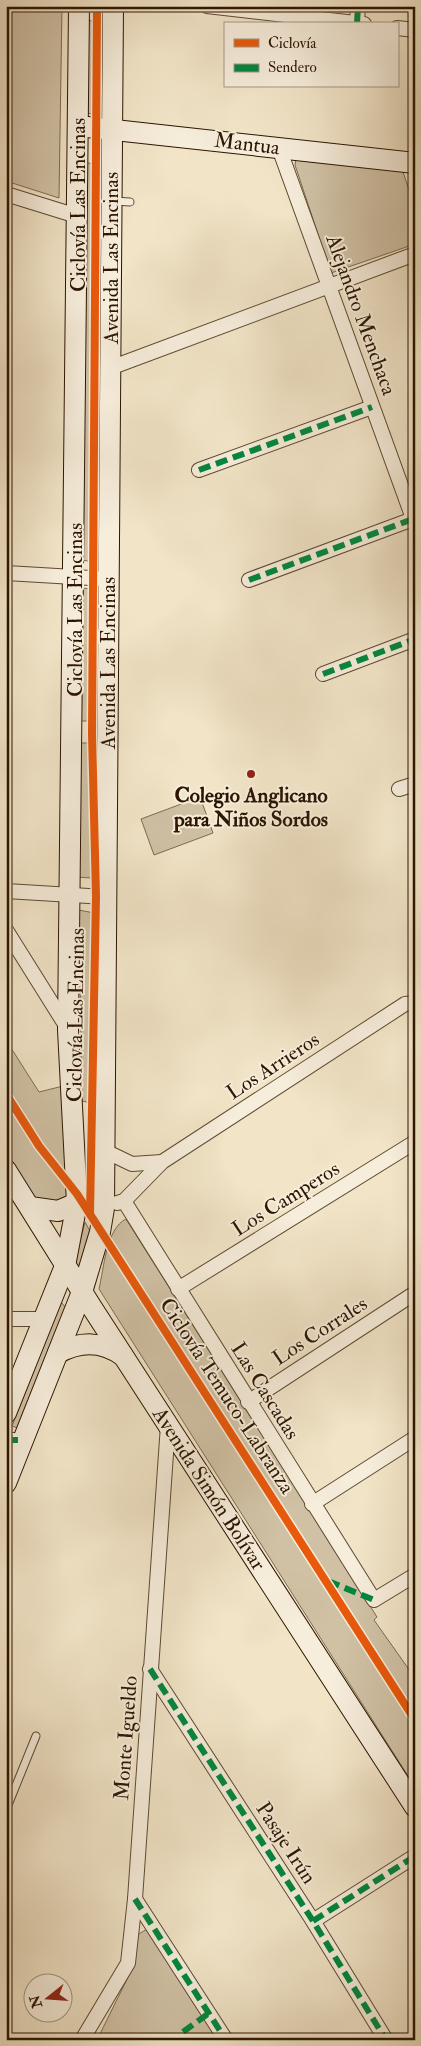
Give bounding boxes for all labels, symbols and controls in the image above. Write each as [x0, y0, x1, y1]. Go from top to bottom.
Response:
legend [224, 22, 398, 88]
text: Ciclovía [268, 34, 317, 53]
text: Sendero [268, 58, 317, 77]
street label: Ciclovía Las Encinas [65, 118, 92, 292]
street label: Mantua [213, 127, 282, 161]
street label: Avenida Las Encinas [98, 172, 125, 345]
street label: Alejandro Menchaca [319, 230, 403, 399]
street label: Ciclovía Las Encinas [62, 523, 89, 697]
street label: Avenida Las Encinas [95, 577, 122, 750]
marker: Colegio Anglicano para Niños Sordos [245, 768, 257, 780]
place label: Colegio Anglicano para Niños Sordos [173, 782, 328, 833]
street label: Ciclovía Las Encinas [61, 928, 91, 1102]
street label: Los Arrieros [221, 1026, 325, 1106]
street label: Los Camperos [227, 1155, 345, 1243]
street label: Los Corrales [267, 1290, 373, 1372]
street label: Ciclovía Temuco-Labranza [153, 1293, 301, 1499]
street label: Las Cascadas [224, 1337, 306, 1445]
street label: Avenida Simón Bolívar [146, 1402, 272, 1576]
street label: Monte Igueldo [108, 1675, 144, 1801]
street label: Pasaje Irún [250, 1797, 323, 1889]
north arrow [22, 1974, 72, 2024]
text: N [26, 1993, 46, 2011]

